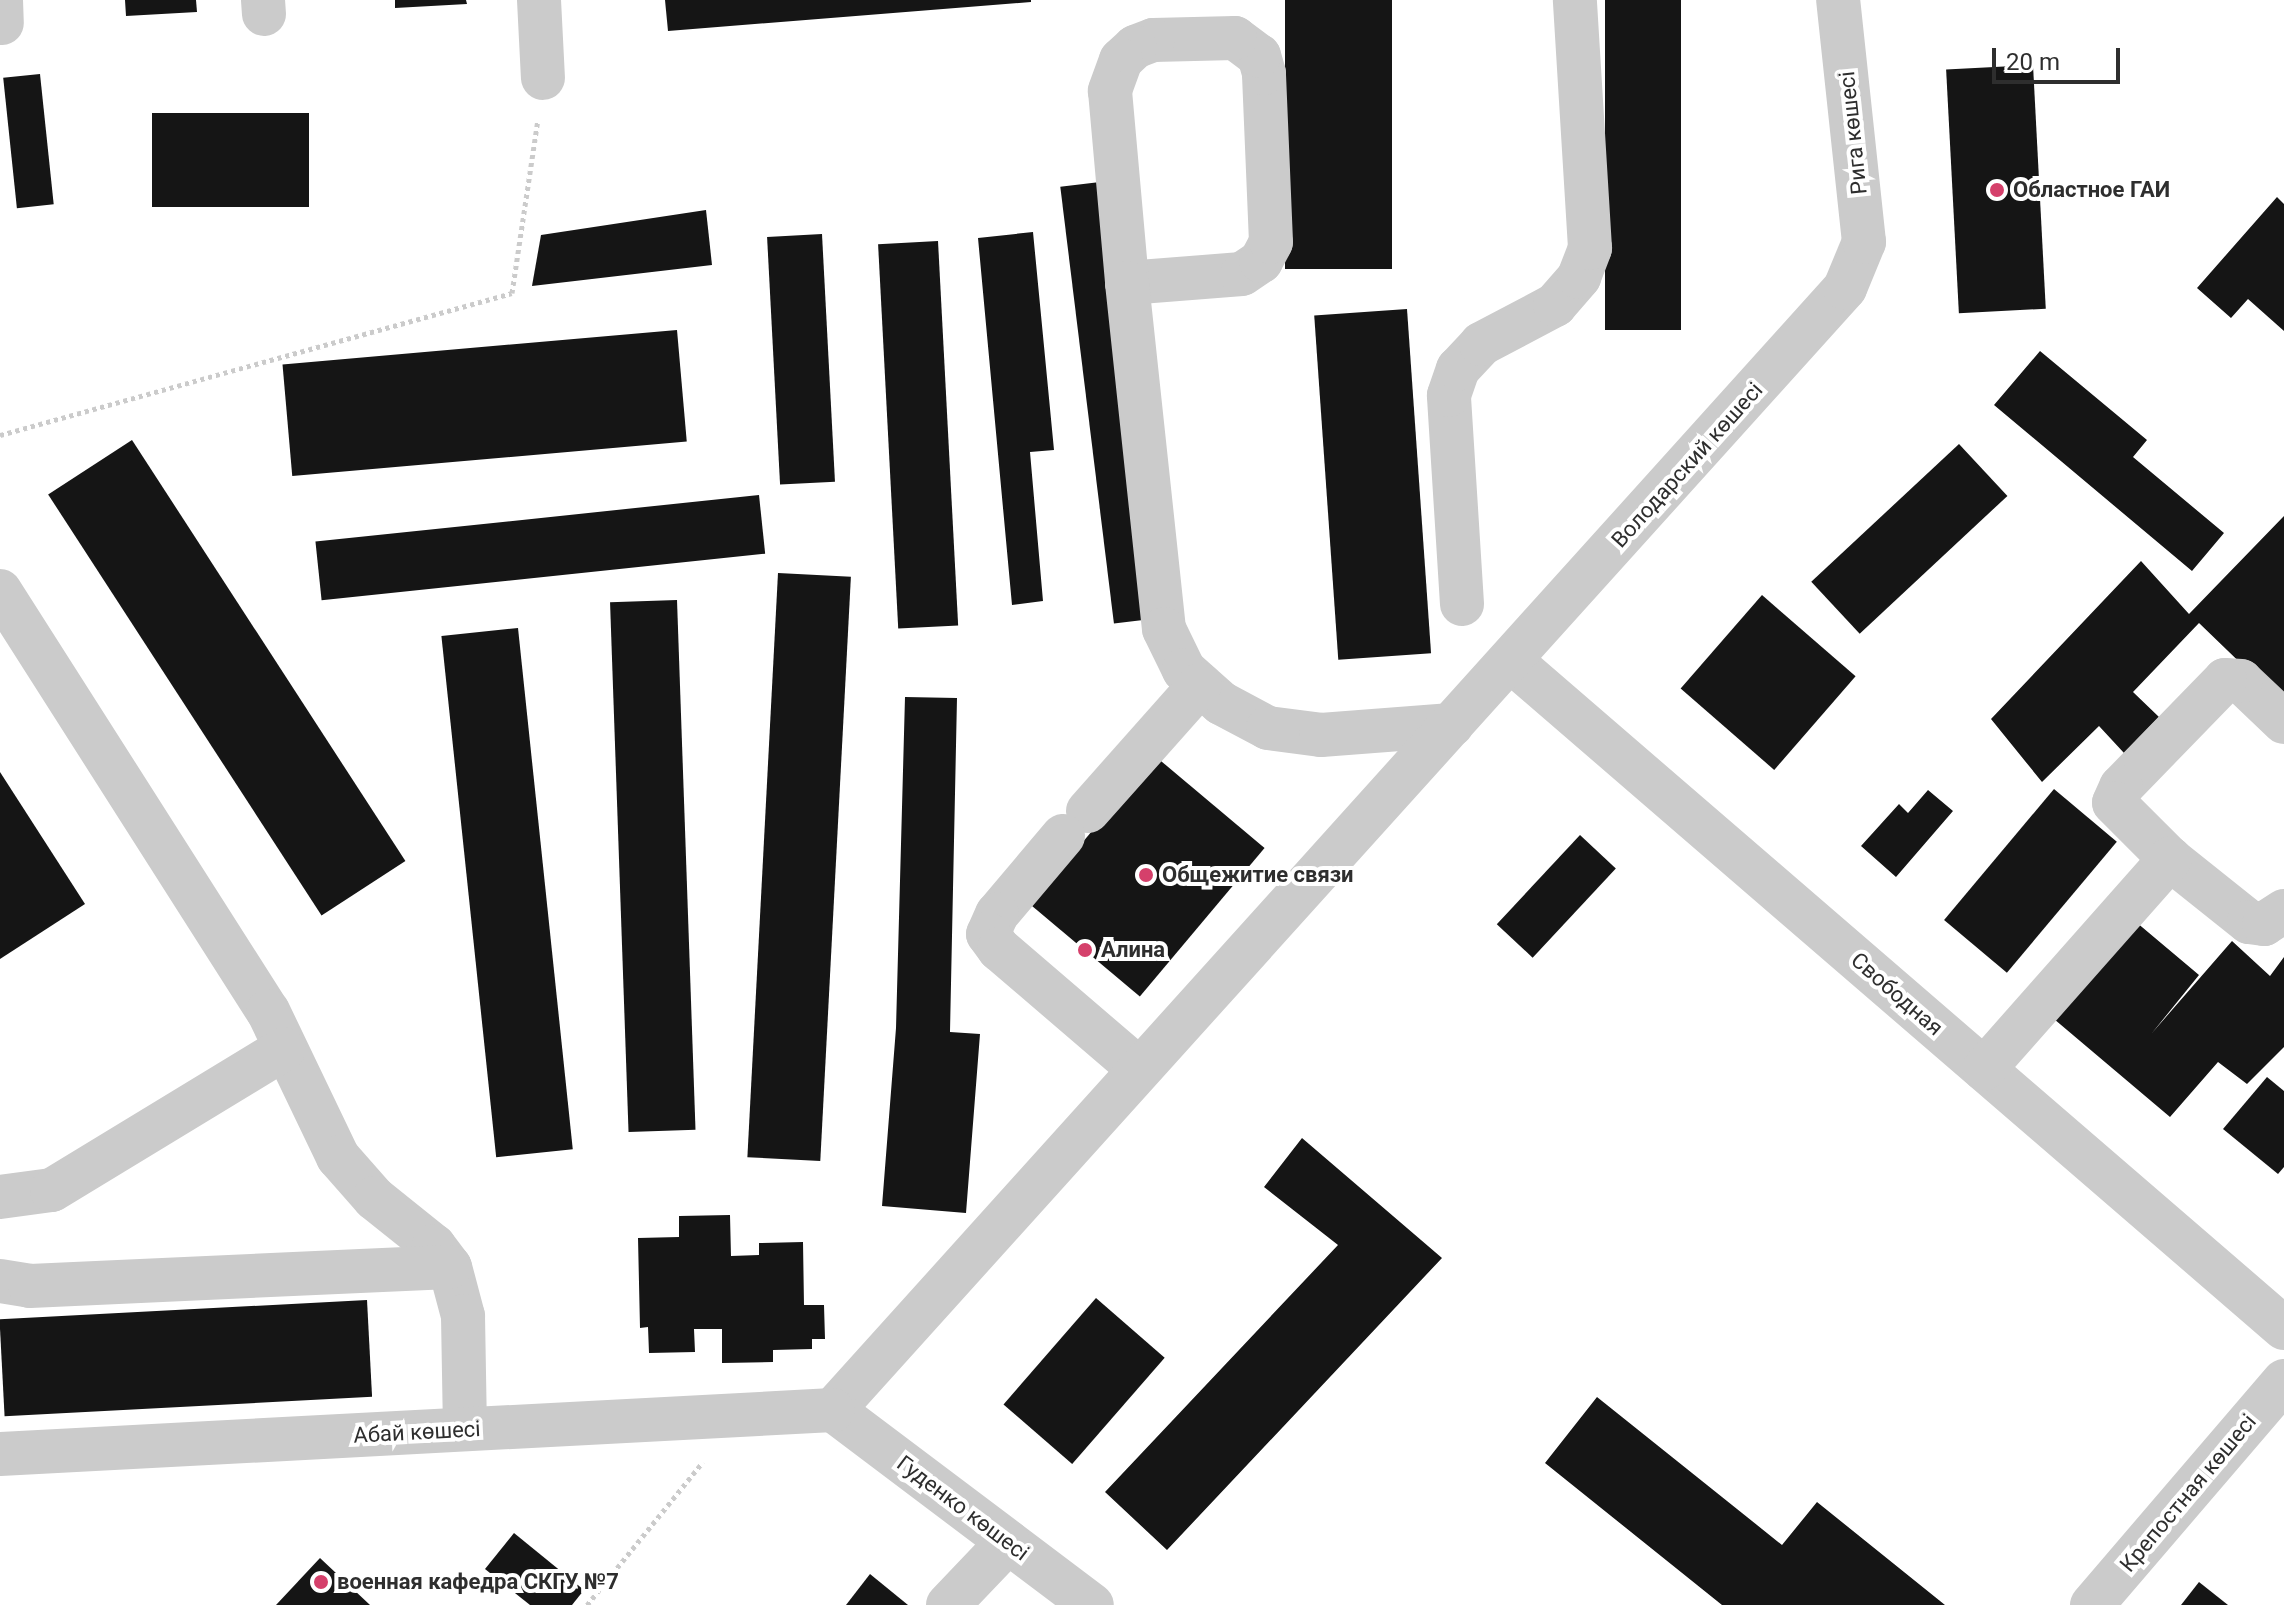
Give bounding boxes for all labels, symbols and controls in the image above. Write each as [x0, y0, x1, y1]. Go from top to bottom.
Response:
scale bar [1996, 32, 2124, 82]
text: 20 m [2006, 48, 2060, 76]
street label: Рига көшесі [1833, 70, 1873, 196]
place label: Областное ГАИ [2013, 177, 2170, 203]
marker: Областное ГАИ [1988, 181, 2006, 199]
street label: Володарский көшесі [1606, 377, 1768, 553]
place label: Общежитие связи [1162, 862, 1354, 888]
marker: Общежитие связи [1137, 866, 1155, 884]
place label: Алина [1101, 937, 1165, 963]
marker: Алина [1076, 941, 1094, 959]
street label: Свободная [1846, 947, 1948, 1041]
street label: Крепостная көшесі [2114, 1409, 2262, 1577]
street label: Абай көшесі [353, 1415, 481, 1449]
street label: Гуденко көшесі [892, 1450, 1034, 1566]
place label: военная кафедра СКГУ №7 [337, 1569, 619, 1595]
marker: военная кафедра СКГУ №7 [312, 1573, 330, 1591]

